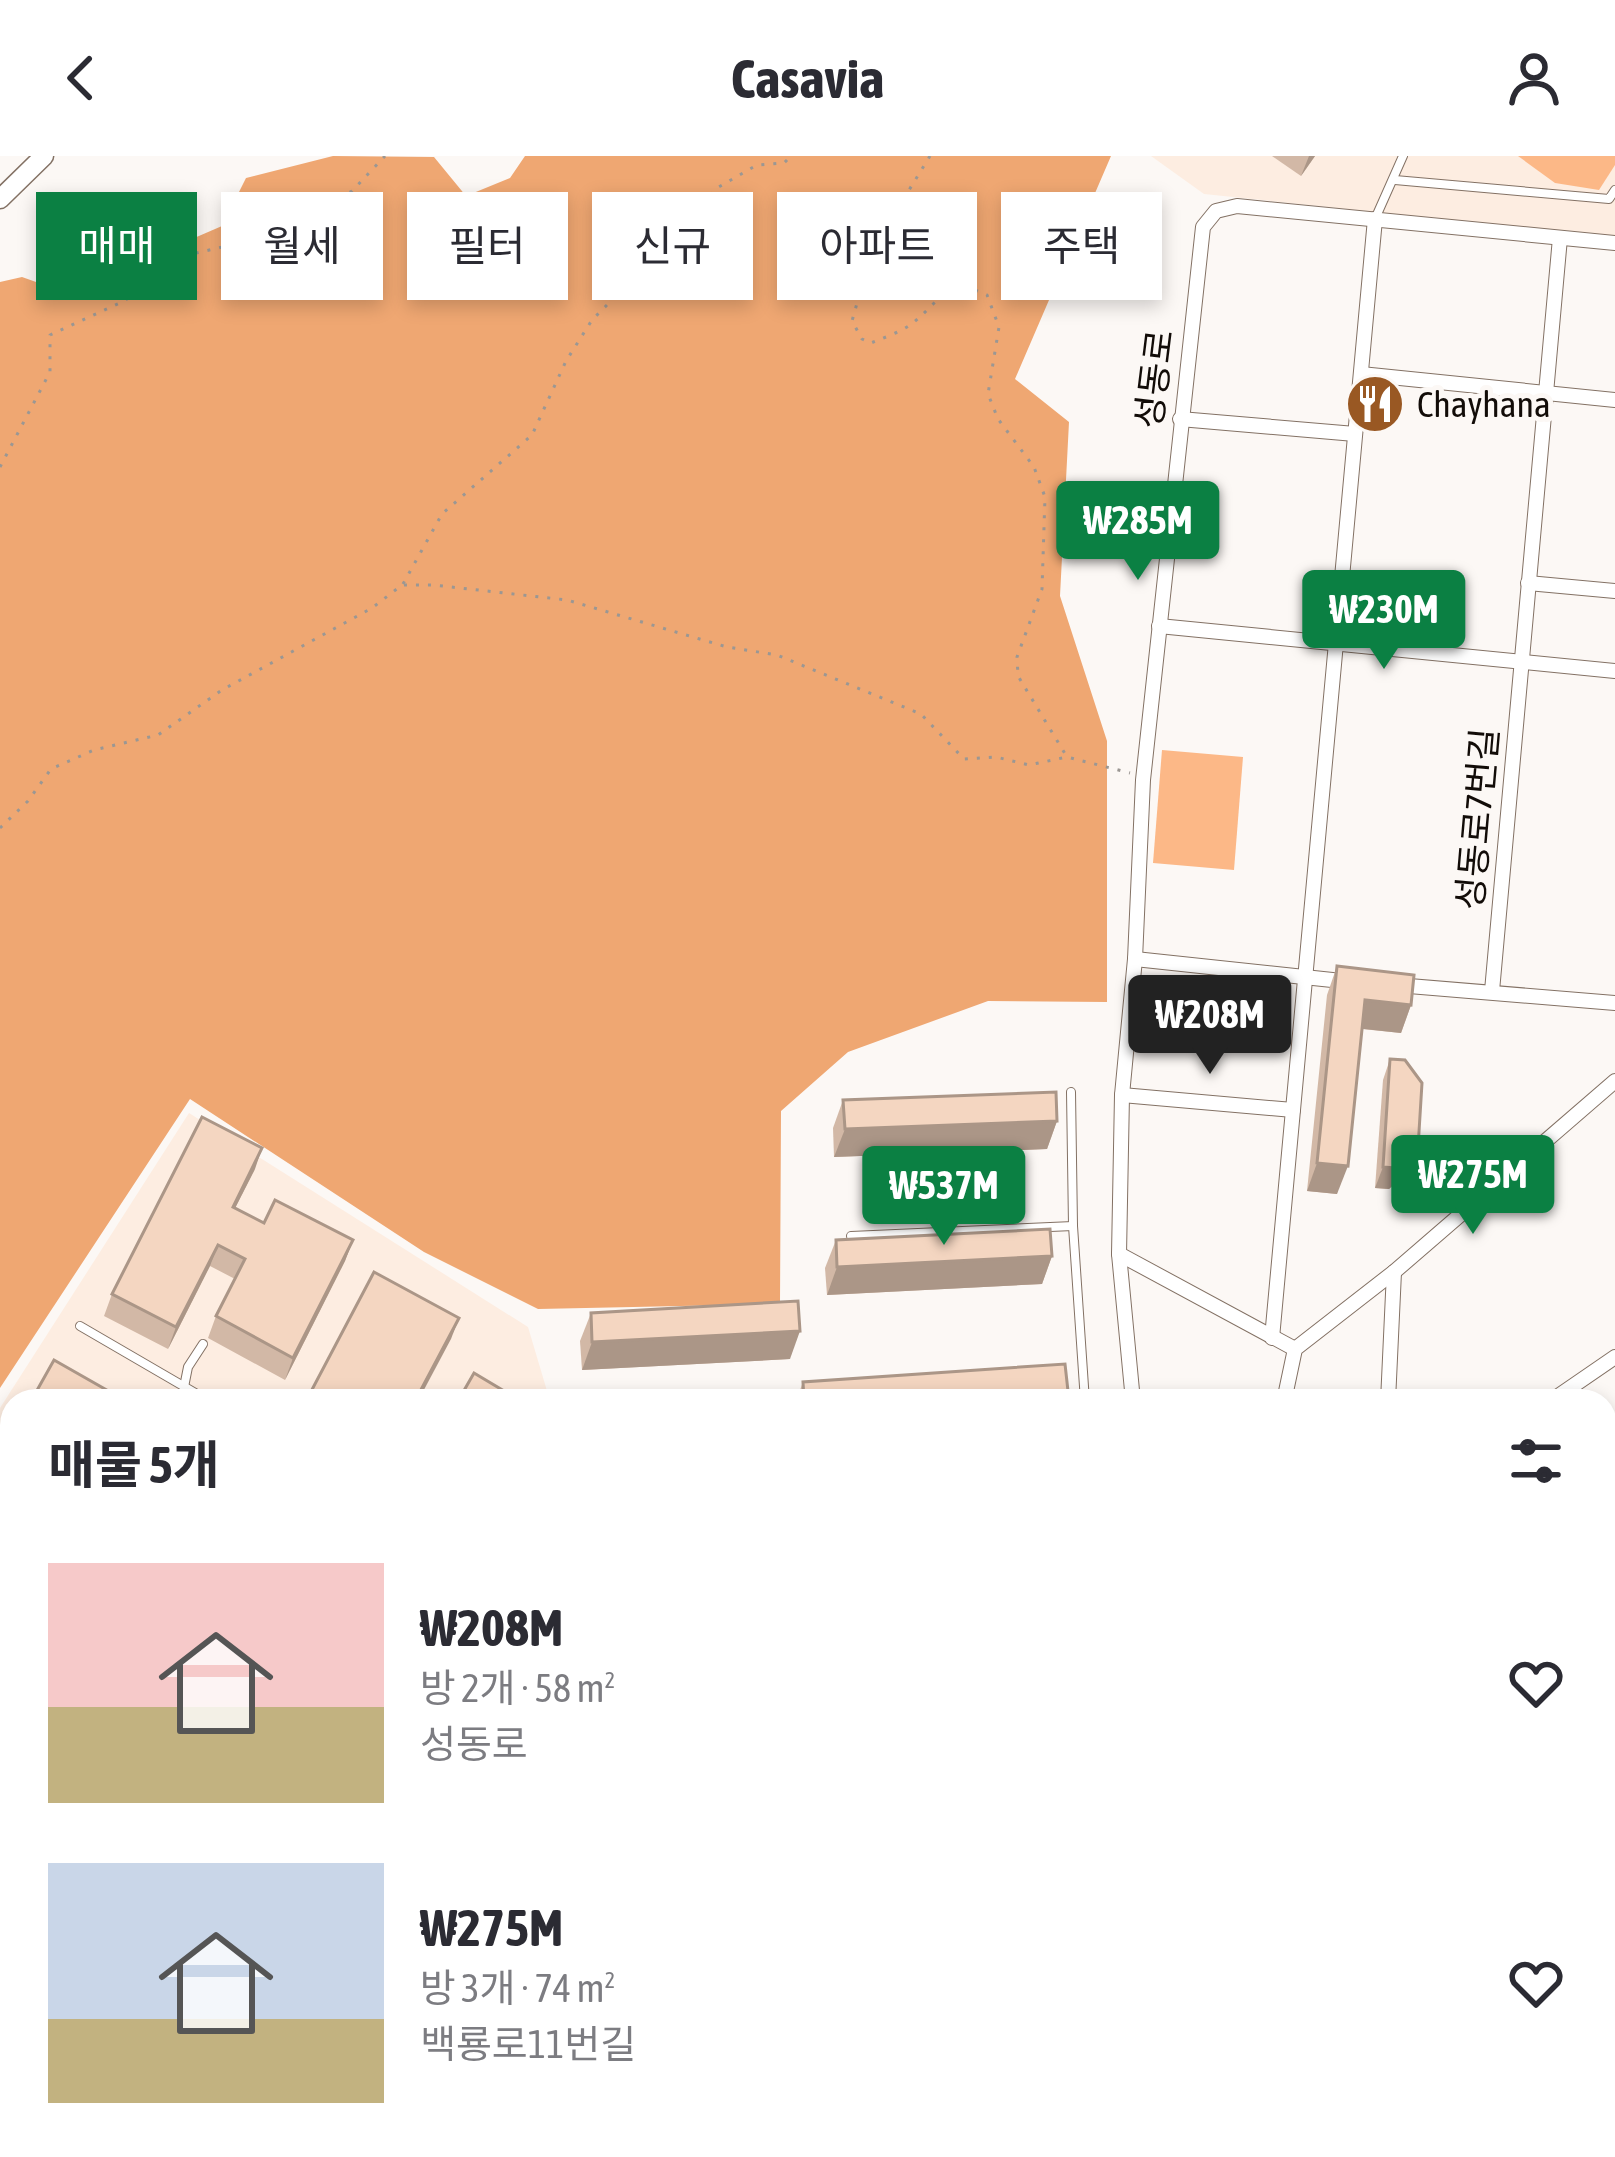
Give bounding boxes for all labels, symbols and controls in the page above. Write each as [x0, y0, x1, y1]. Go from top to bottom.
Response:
icon: back [48, 45, 114, 111]
icon: person [1501, 45, 1567, 111]
text: Casavia [731, 48, 884, 109]
chip: 매매 [36, 192, 197, 300]
chip: 월세 [221, 192, 383, 300]
chip: 필터 [407, 192, 568, 300]
chip: 신규 [592, 192, 753, 300]
chip: 아파트 [777, 192, 977, 300]
chip: 주택 [1001, 192, 1162, 300]
street label: 성동로 [1127, 327, 1181, 431]
restaurant icon: Chayhana [1344, 373, 1406, 435]
place label: Chayhana [1417, 383, 1551, 425]
pin: ₩285M [1054, 481, 1222, 583]
text: ₩285M [1083, 498, 1193, 542]
pin: ₩230M [1300, 570, 1468, 672]
text: ₩230M [1329, 587, 1439, 631]
street label: 성동로7번길 [1448, 726, 1506, 912]
pin: ₩208M [1126, 975, 1294, 1077]
text: ₩208M [1155, 992, 1265, 1036]
pin: ₩275M [1389, 1135, 1557, 1237]
pin: ₩537M [860, 1146, 1028, 1248]
text: ₩275M [1418, 1152, 1528, 1196]
text: ₩537M [889, 1163, 999, 1207]
icon: filters [1503, 1428, 1569, 1494]
text: 매물 5개 [48, 1435, 220, 1494]
text: ₩208M [420, 1598, 563, 1657]
icon: home [144, 1611, 288, 1755]
icon: heart [1503, 1650, 1569, 1716]
text: 방 2개 · 58 m² [420, 1666, 615, 1710]
text: 성동로 [420, 1722, 528, 1766]
text: ₩275M [420, 1898, 563, 1957]
icon: home [144, 1911, 288, 2055]
icon: heart [1503, 1950, 1569, 2016]
text: 방 3개 · 74 m² [420, 1966, 615, 2010]
text: 백룡로11번길 [420, 2022, 636, 2066]

